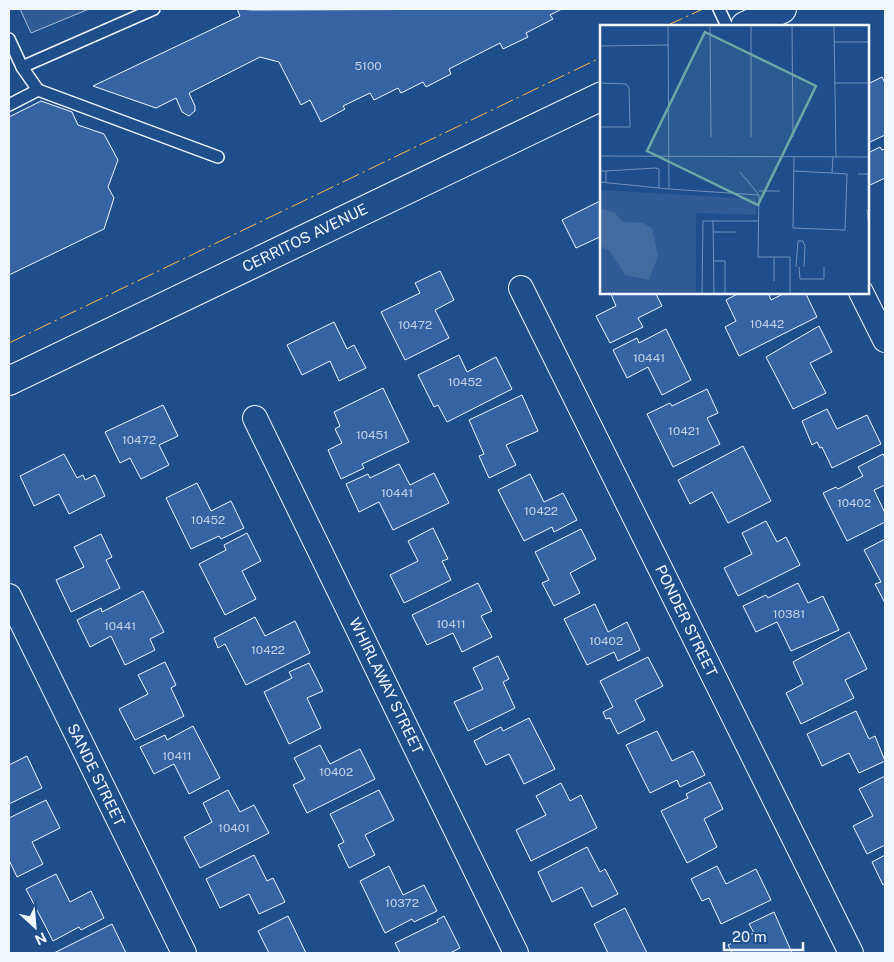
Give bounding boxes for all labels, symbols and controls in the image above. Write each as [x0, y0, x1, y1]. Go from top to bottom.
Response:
inset map [600, 25, 869, 294]
house number: 5100 [354, 59, 382, 73]
street label: CERRITOS AVENUE [239, 200, 370, 275]
house number: 10442 [750, 317, 784, 331]
house number: 10472 [398, 318, 432, 332]
house number: 10441 [633, 351, 665, 365]
house number: 10452 [448, 375, 482, 389]
house number: 10421 [668, 424, 700, 438]
house number: 10451 [356, 428, 388, 442]
house number: 10472 [122, 433, 156, 447]
house number: 10441 [381, 486, 413, 500]
house number: 10402 [837, 496, 871, 510]
house number: 10422 [524, 504, 558, 518]
house number: 10452 [191, 513, 225, 527]
street label: PONDER STREET [652, 562, 721, 680]
house number: 10381 [773, 607, 805, 621]
street label: WHIRLAWAY STREET [346, 615, 427, 757]
house number: 10411 [436, 617, 466, 631]
house number: 10441 [104, 619, 136, 633]
house number: 10402 [589, 634, 623, 648]
house number: 10422 [251, 643, 285, 657]
street label: SANDE STREET [64, 721, 129, 829]
house number: 10411 [162, 749, 192, 763]
house number: 10402 [319, 765, 353, 779]
house number: 10401 [218, 821, 250, 835]
house number: 10372 [385, 896, 419, 910]
north arrow [10, 902, 60, 952]
scale bar [724, 920, 803, 952]
text: 20 m [732, 928, 767, 945]
text: N [32, 929, 49, 948]

